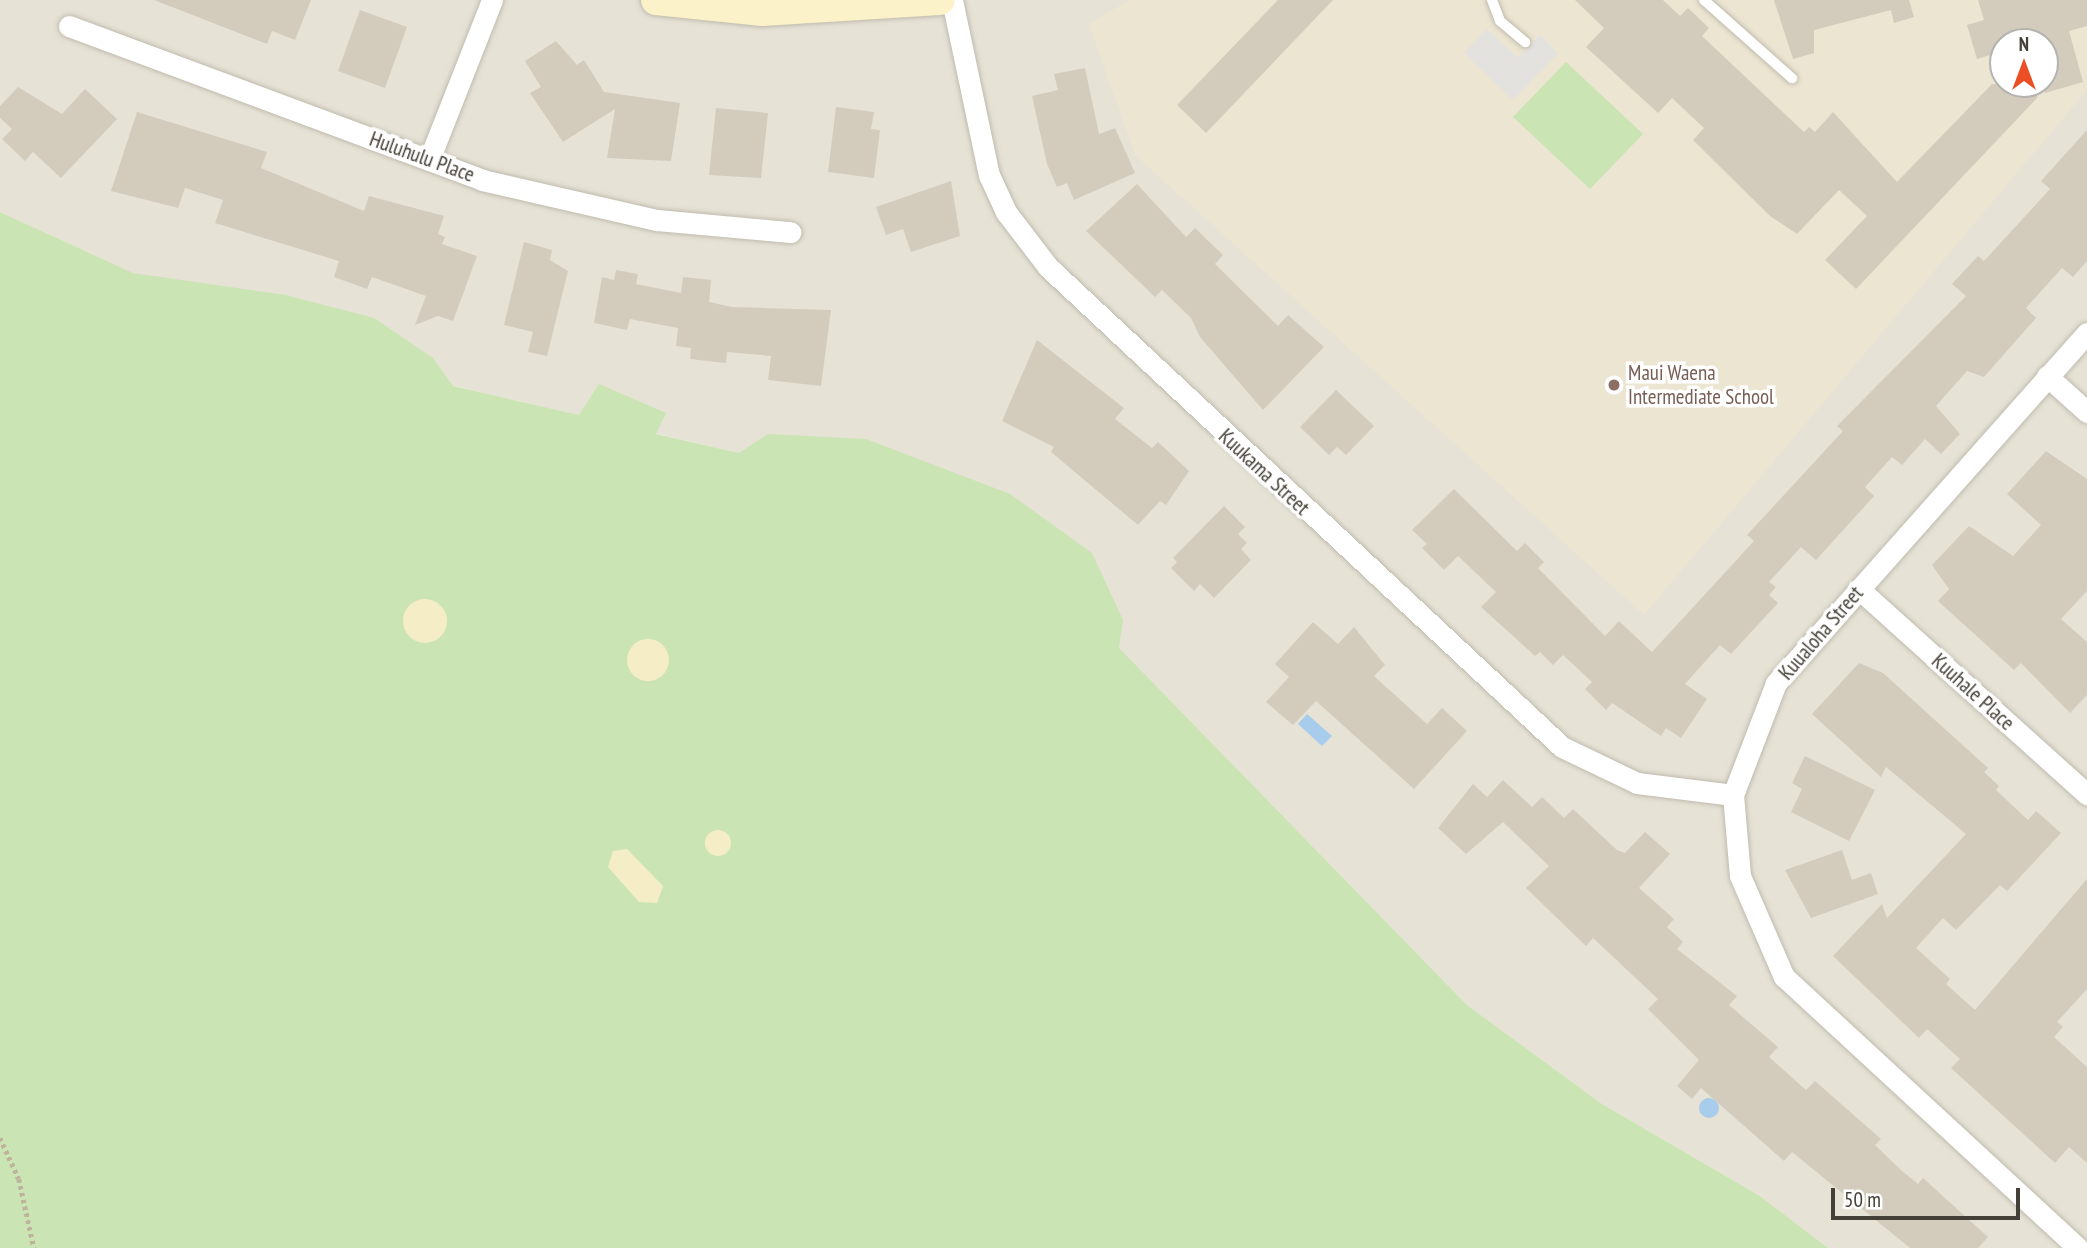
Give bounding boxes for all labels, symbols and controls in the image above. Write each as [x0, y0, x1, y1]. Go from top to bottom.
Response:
north arrow [1989, 28, 2059, 98]
text: N [2019, 32, 2029, 56]
street label: Huluhulu Place [366, 126, 478, 188]
place label: Maui Waena Intermediate School [1628, 360, 1774, 410]
marker: Maui Waena Intermediate School [1606, 377, 1622, 393]
street label: Kuukama Street [1213, 424, 1315, 520]
street label: Kuualoha Street [1773, 581, 1869, 685]
street label: Kuuhale Place [1927, 648, 2019, 736]
scale bar [1835, 1174, 2024, 1218]
text: 50 m [1844, 1186, 1881, 1213]

